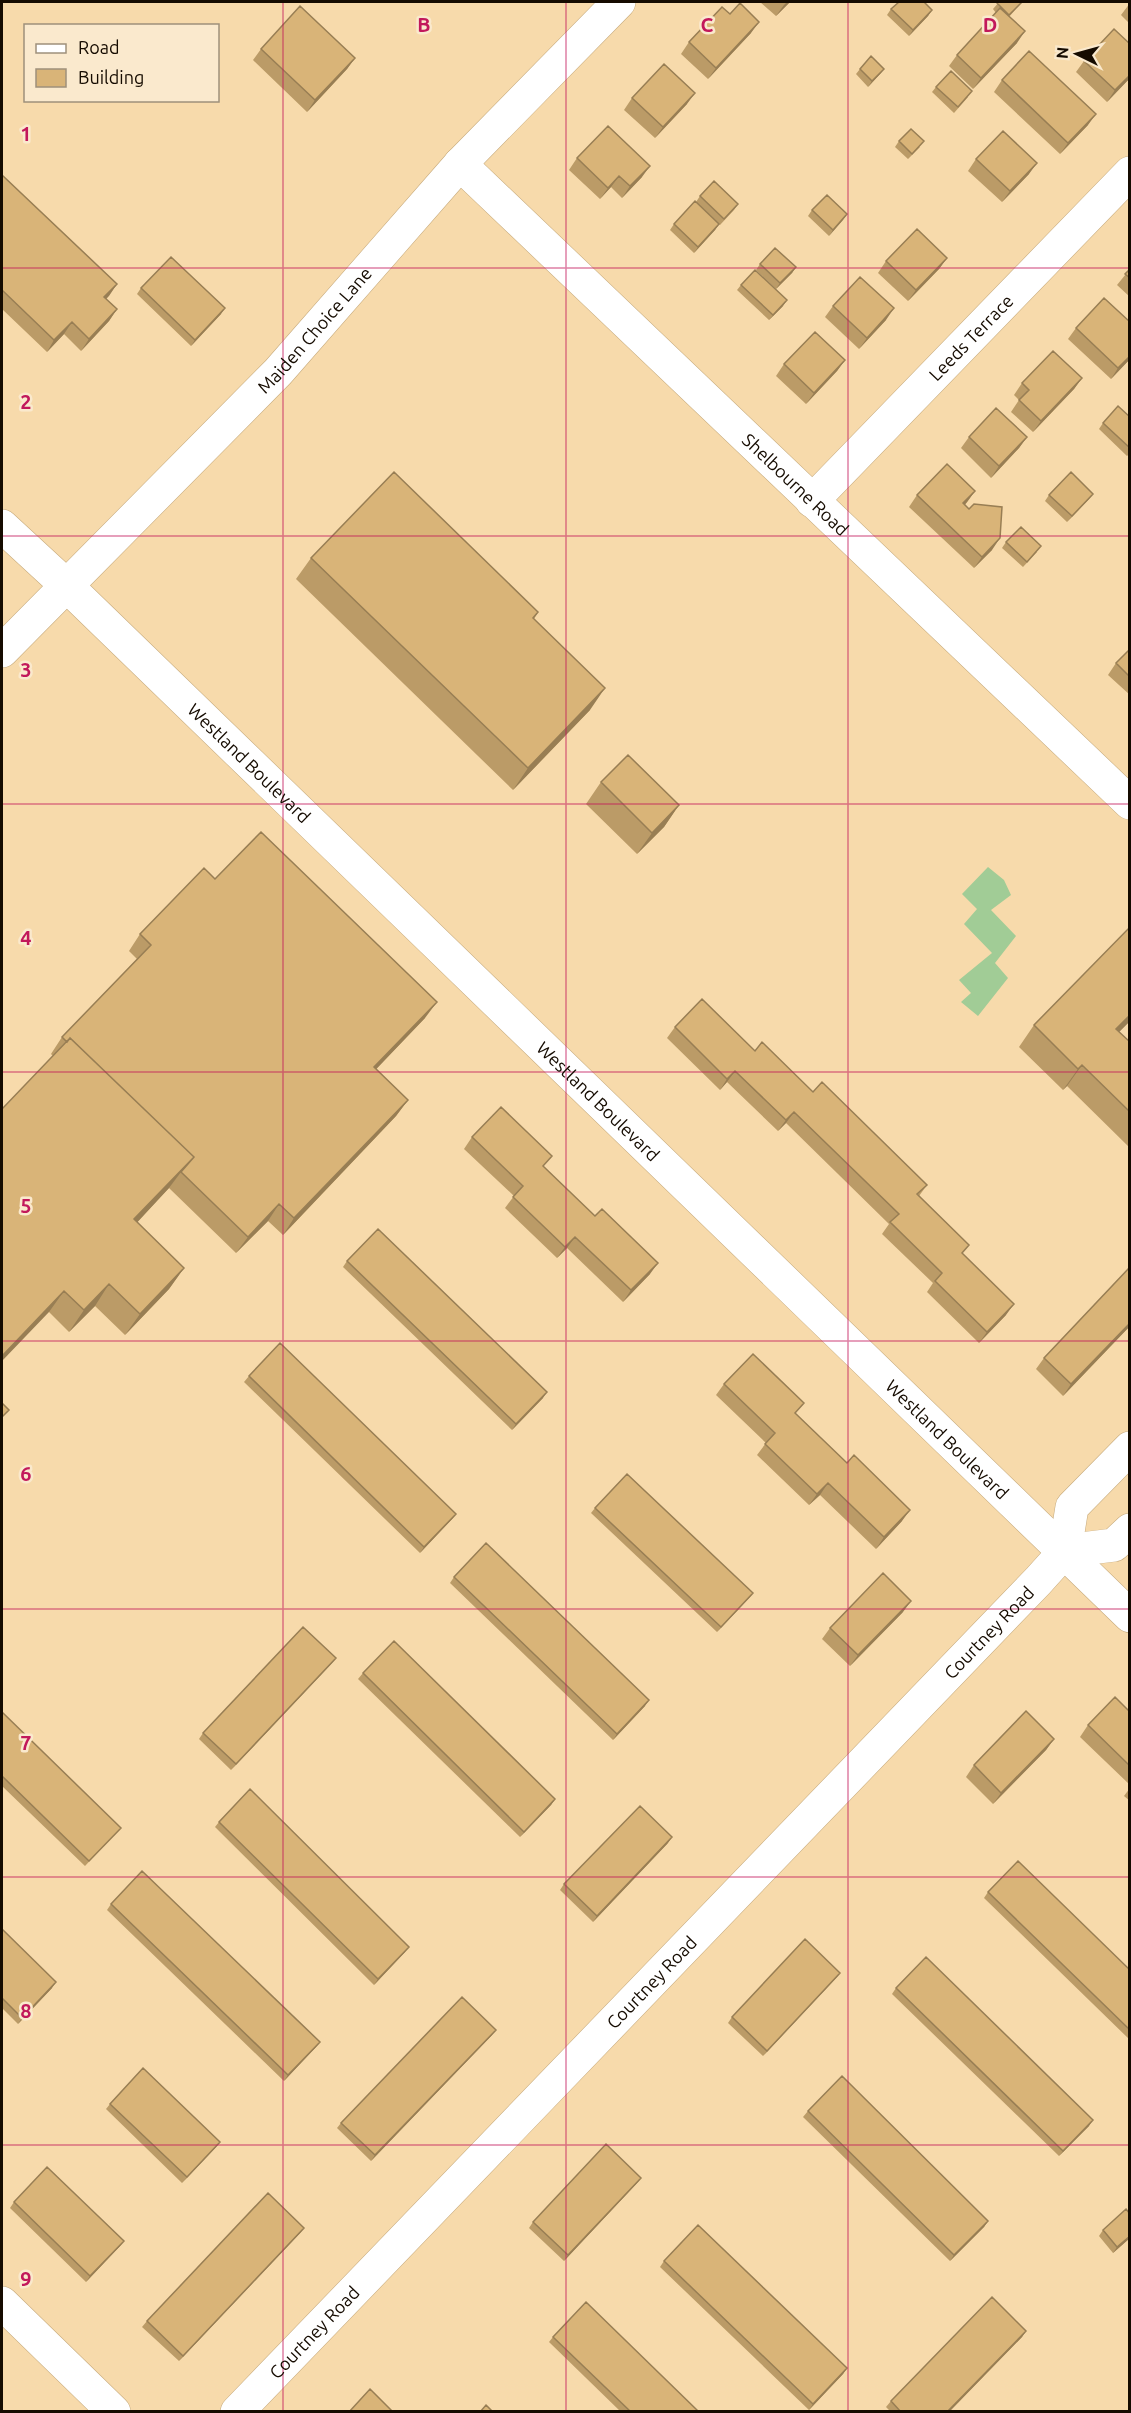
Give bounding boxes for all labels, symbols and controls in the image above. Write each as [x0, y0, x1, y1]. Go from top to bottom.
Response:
text: B [417, 13, 431, 36]
text: C [701, 13, 714, 36]
text: D [983, 13, 997, 36]
legend [24, 24, 219, 102]
north arrow [1047, 24, 1107, 84]
text: Road [78, 37, 120, 57]
text: N [1053, 46, 1072, 59]
text: Building [78, 67, 144, 87]
text: 1 [20, 122, 32, 145]
street label: Maiden Choice Lane [253, 263, 375, 397]
street label: Leeds Terrace [925, 290, 1017, 384]
text: 2 [20, 390, 32, 413]
street label: Shelbourne Road [739, 429, 853, 539]
text: 3 [20, 658, 32, 681]
street label: Westland Boulevard [184, 699, 315, 826]
text: 4 [20, 926, 32, 949]
street label: Westland Boulevard [533, 1037, 664, 1165]
text: 5 [20, 1194, 32, 1217]
street label: Westland Boulevard [882, 1375, 1013, 1503]
text: 6 [20, 1462, 32, 1485]
street label: Courtney Road [940, 1582, 1038, 1683]
text: 7 [20, 1731, 32, 1754]
street label: Courtney Road [602, 1932, 700, 2032]
text: 8 [20, 1999, 32, 2022]
text: 9 [20, 2267, 32, 2290]
street label: Courtney Road [265, 2282, 363, 2382]

